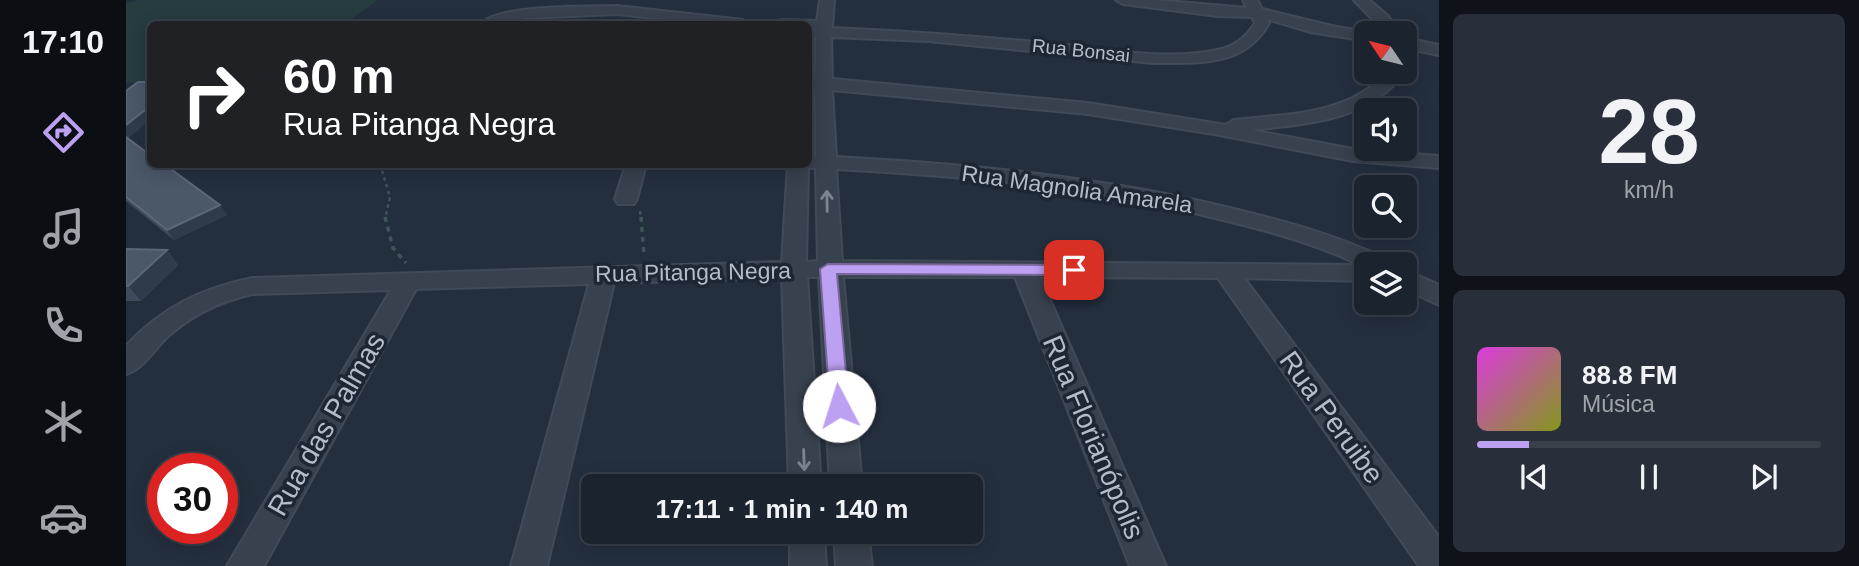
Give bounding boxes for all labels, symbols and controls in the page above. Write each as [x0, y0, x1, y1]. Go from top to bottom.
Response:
north arrow [1354, 21, 1418, 84]
map controls [1354, 21, 1417, 315]
text: 17:10 [22, 24, 104, 60]
street label: Rua Bonsai [1031, 35, 1131, 66]
icon: right [168, 49, 259, 140]
text: 60 m [283, 49, 395, 103]
text: 28 [1598, 81, 1700, 182]
button: sound [1354, 98, 1417, 161]
text: Rua Pitanga Negra [283, 106, 555, 142]
icon: directions [39, 108, 88, 157]
street label: Rua Magnolia Amarela [960, 160, 1194, 218]
button: search [1354, 175, 1417, 238]
text: km/h [1624, 177, 1674, 203]
one-way arrow [820, 190, 834, 213]
icon: music [39, 204, 88, 253]
pin [1044, 240, 1104, 300]
icon: arrive [1055, 251, 1093, 289]
button: layers [1354, 252, 1417, 315]
street label: Rua Pitanga Negra [595, 257, 791, 287]
icon: phone [39, 301, 88, 350]
street label: Rua das Palmas [262, 328, 391, 521]
street label: Rua Florianópolis [1037, 331, 1150, 544]
street label: Rua Peruibe [1273, 345, 1390, 489]
text: 88.8 FM [1582, 360, 1677, 390]
position arrow [802, 369, 876, 443]
text: Música [1582, 391, 1655, 417]
icon: climate [39, 397, 88, 446]
one-way arrow [797, 449, 810, 472]
speed limit sign: 30 [147, 453, 238, 544]
icon: previous [1515, 458, 1553, 496]
icon: pause [1630, 458, 1668, 496]
icon: next [1745, 458, 1783, 496]
icon: car [39, 493, 88, 542]
text: 17:11 · 1 min · 140 m [656, 494, 908, 524]

